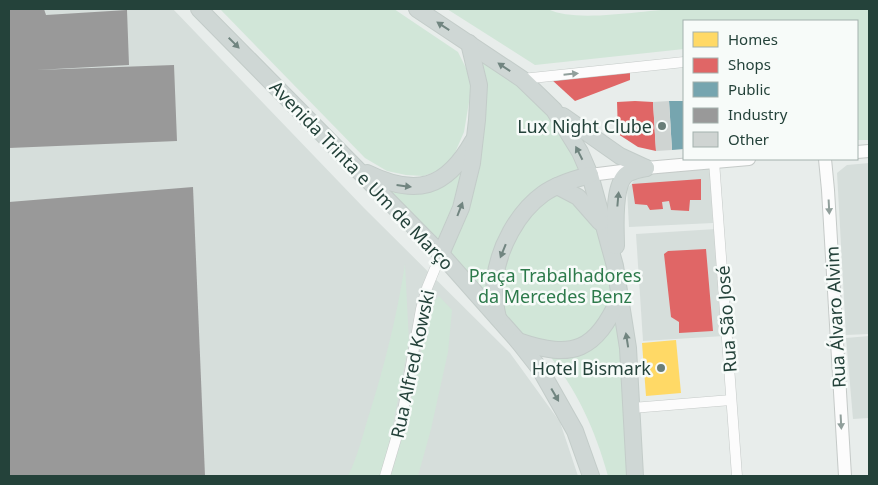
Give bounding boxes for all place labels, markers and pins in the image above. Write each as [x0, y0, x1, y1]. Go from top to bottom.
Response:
place label: Lux Night Clube [517, 114, 652, 138]
marker: Lux Night Clube [656, 120, 668, 132]
place label: Hotel Bismark [532, 356, 651, 380]
marker: Hotel Bismark [655, 362, 667, 374]

